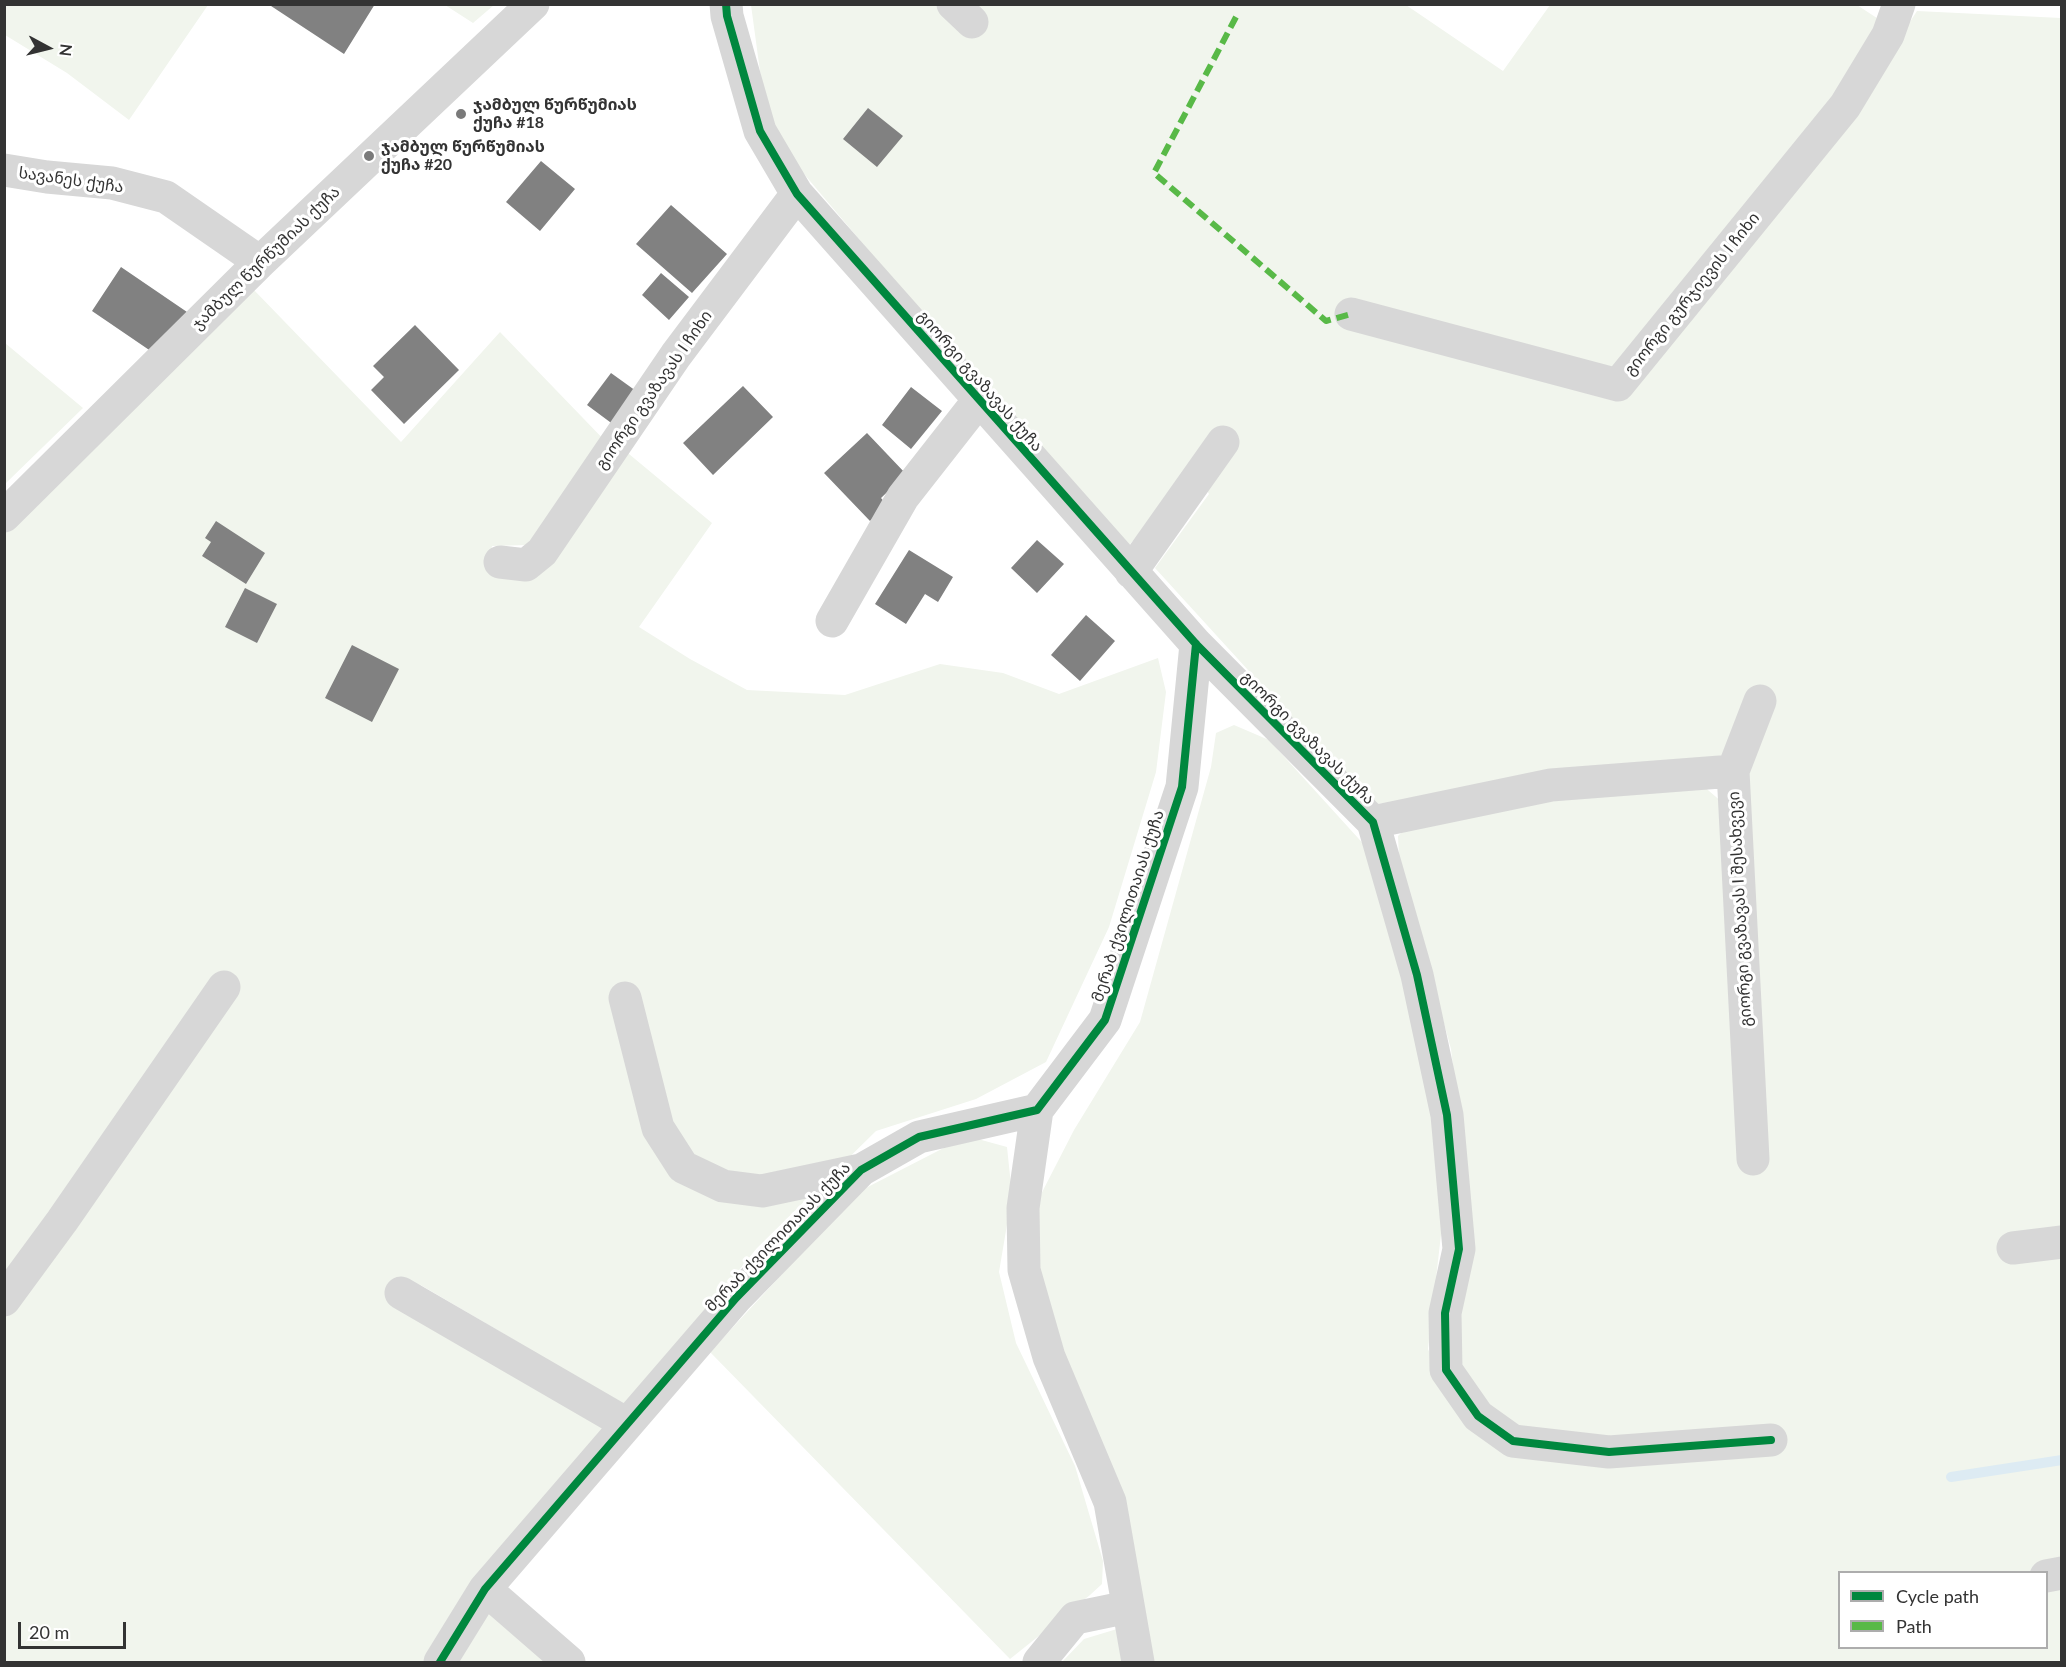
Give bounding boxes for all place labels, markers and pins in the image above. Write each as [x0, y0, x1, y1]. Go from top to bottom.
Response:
place label: ჯამბულ წურწუმიას ქუჩა #18 [473, 95, 637, 133]
marker: ჯამბულ წურწუმიას ქუჩა #18 [454, 107, 468, 121]
place label: ჯამბულ წურწუმიას ქუჩა #20 [381, 137, 545, 175]
marker: ჯამბულ წურწუმიას ქუჩა #20 [362, 149, 376, 163]

